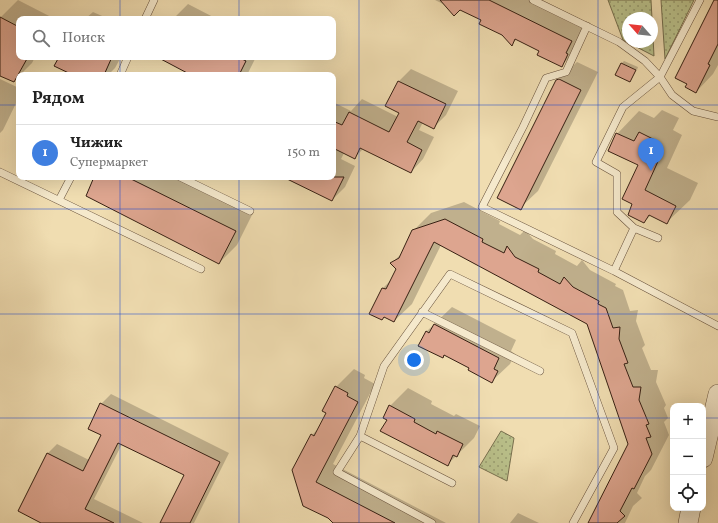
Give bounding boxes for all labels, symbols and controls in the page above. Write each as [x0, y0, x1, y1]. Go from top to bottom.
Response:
north arrow [622, 12, 658, 48]
search box [16, 16, 336, 60]
icon: search [30, 27, 52, 49]
text: Поиск [62, 28, 105, 49]
text: Рядом [32, 87, 85, 110]
text: Чижик [70, 133, 123, 154]
pin: 1 [638, 138, 664, 171]
text: 1 [42, 144, 48, 162]
text: 150 m [287, 144, 320, 162]
text: Супермаркет [70, 154, 148, 172]
your location [404, 350, 424, 370]
map controls [670, 403, 706, 511]
button: + [670, 403, 706, 439]
button: − [670, 439, 706, 475]
button: locate [670, 475, 706, 511]

